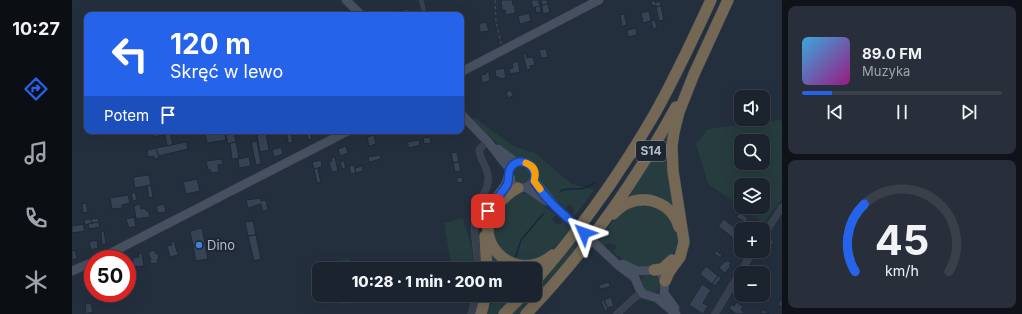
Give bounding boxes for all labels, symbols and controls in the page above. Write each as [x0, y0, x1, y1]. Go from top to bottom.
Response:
text: 10:27 [12, 18, 60, 39]
text: 120 m [170, 27, 251, 61]
icon: left [104, 28, 156, 80]
text: 89.0 FM [862, 44, 922, 63]
text: Skręć w lewo [170, 61, 283, 82]
text: Muzyka [862, 63, 910, 79]
icon: directions [22, 75, 50, 103]
map controls [734, 90, 770, 302]
button: sound [734, 90, 770, 126]
icon: previous [824, 101, 846, 123]
icon: pause [891, 101, 913, 123]
icon: next [958, 101, 980, 123]
icon: arrive [157, 104, 179, 126]
text: Potem [104, 106, 149, 125]
button: search [734, 134, 770, 170]
icon: music [22, 139, 50, 167]
road number: S14 [636, 141, 666, 161]
button: layers [734, 178, 770, 214]
pin [471, 194, 505, 228]
icon: arrive [477, 200, 499, 222]
icon: phone [22, 204, 50, 232]
position arrow [563, 212, 605, 254]
text: 45 [875, 215, 929, 265]
button: + [734, 222, 770, 258]
place label: Dino [207, 237, 235, 253]
marker: Dino [194, 240, 204, 250]
speed limit sign: 50 [84, 250, 136, 302]
text: km/h [885, 262, 919, 279]
button: − [734, 266, 770, 302]
icon: climate [22, 268, 50, 296]
text: 10:28 · 1 min · 200 m [352, 272, 502, 291]

